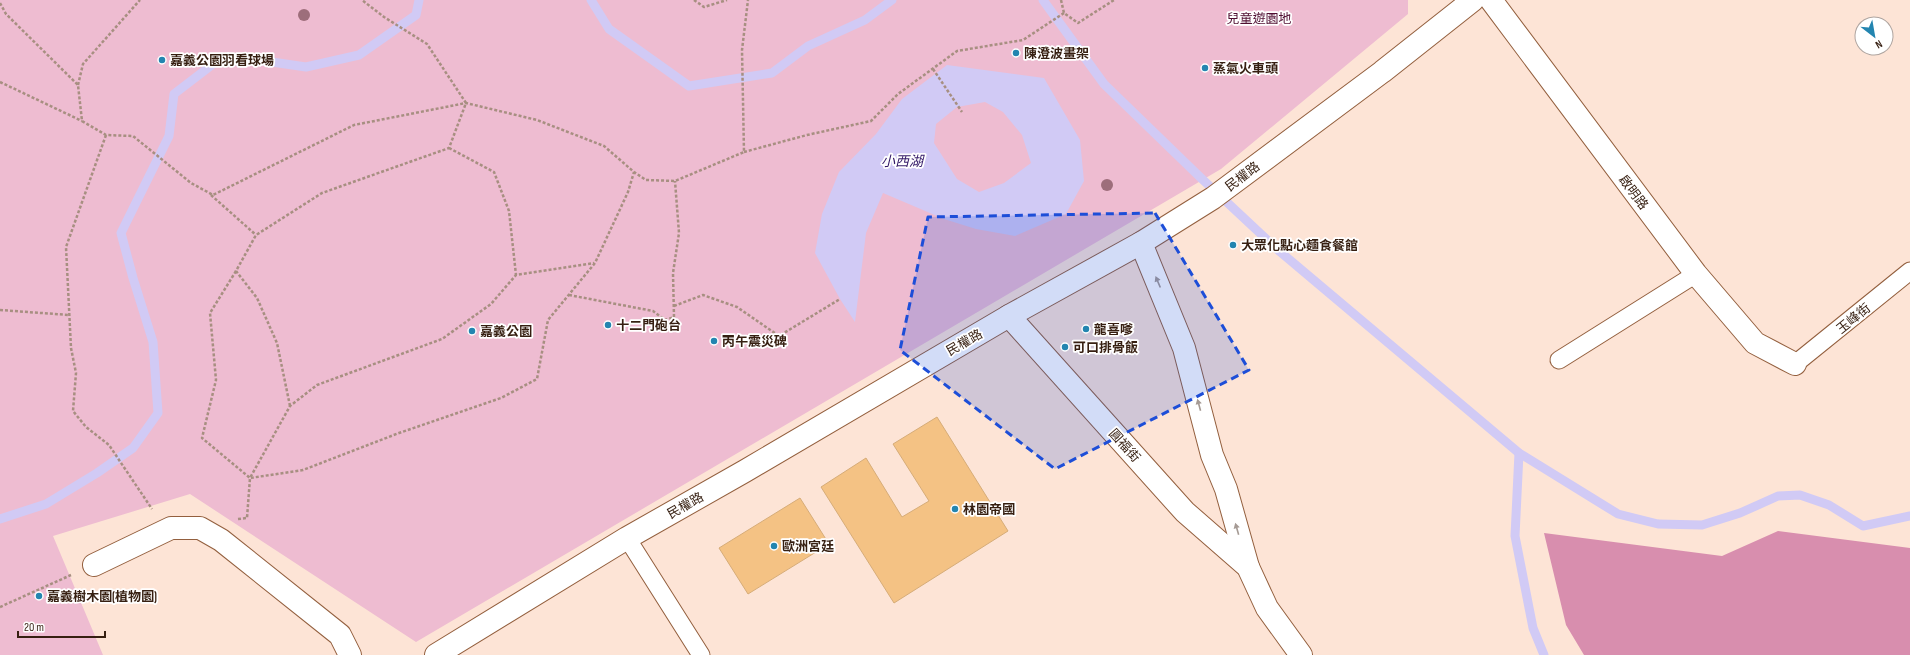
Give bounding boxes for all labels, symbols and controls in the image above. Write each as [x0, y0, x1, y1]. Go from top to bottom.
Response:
park label: 兒童遊園地 [1226, 11, 1292, 27]
north arrow [1854, 16, 1894, 56]
text: N [1873, 37, 1885, 51]
place label: 陳澄波畫架 [1024, 46, 1089, 62]
marker: 陳澄波畫架 [1011, 48, 1021, 58]
place label: 嘉義公園羽看球場 [170, 53, 274, 69]
marker: 嘉義公園羽看球場 [157, 55, 167, 65]
place label: 蒸氣火車頭 [1213, 61, 1279, 77]
marker: 蒸氣火車頭 [1200, 63, 1210, 73]
water label: 小西湖 [881, 153, 925, 170]
street label: 民權路 [1222, 159, 1263, 195]
street label: 啟明路 [1615, 172, 1651, 213]
place label: 大眾化點心麵食餐館 [1241, 238, 1358, 254]
marker: 大眾化點心麵食餐館 [1228, 240, 1238, 250]
one-way arrow [1155, 277, 1161, 288]
street label: 玉峰街 [1833, 300, 1874, 337]
place label: 十二門砲台 [616, 318, 681, 334]
marker: 十二門砲台 [603, 320, 613, 330]
place label: 龍喜嗲 [1094, 322, 1133, 338]
place label: 嘉義公園 [480, 324, 532, 340]
marker: 龍喜嗲 [1081, 324, 1091, 334]
marker: 嘉義公園 [467, 326, 477, 336]
street label: 民權路 [944, 326, 985, 360]
place label: 丙午震災碑 [722, 334, 787, 350]
marker: 丙午震災碑 [709, 336, 719, 346]
place label: 可口排骨飯 [1073, 340, 1138, 356]
marker: 可口排骨飯 [1060, 342, 1070, 352]
one-way arrow [1196, 399, 1202, 412]
street label: 圓福街 [1105, 426, 1143, 466]
street label: 民權路 [665, 489, 706, 523]
place label: 林園帝國 [963, 502, 1015, 518]
marker: 林園帝國 [950, 504, 960, 514]
one-way arrow [1234, 523, 1240, 535]
place label: 歐洲宮廷 [782, 539, 834, 555]
marker: 歐洲宮廷 [769, 541, 779, 551]
place label: 嘉義樹木園(植物園) [47, 589, 157, 605]
marker: 嘉義樹木園(植物園) [34, 591, 44, 601]
scale bar [18, 613, 105, 639]
text: 20 m [24, 620, 44, 635]

